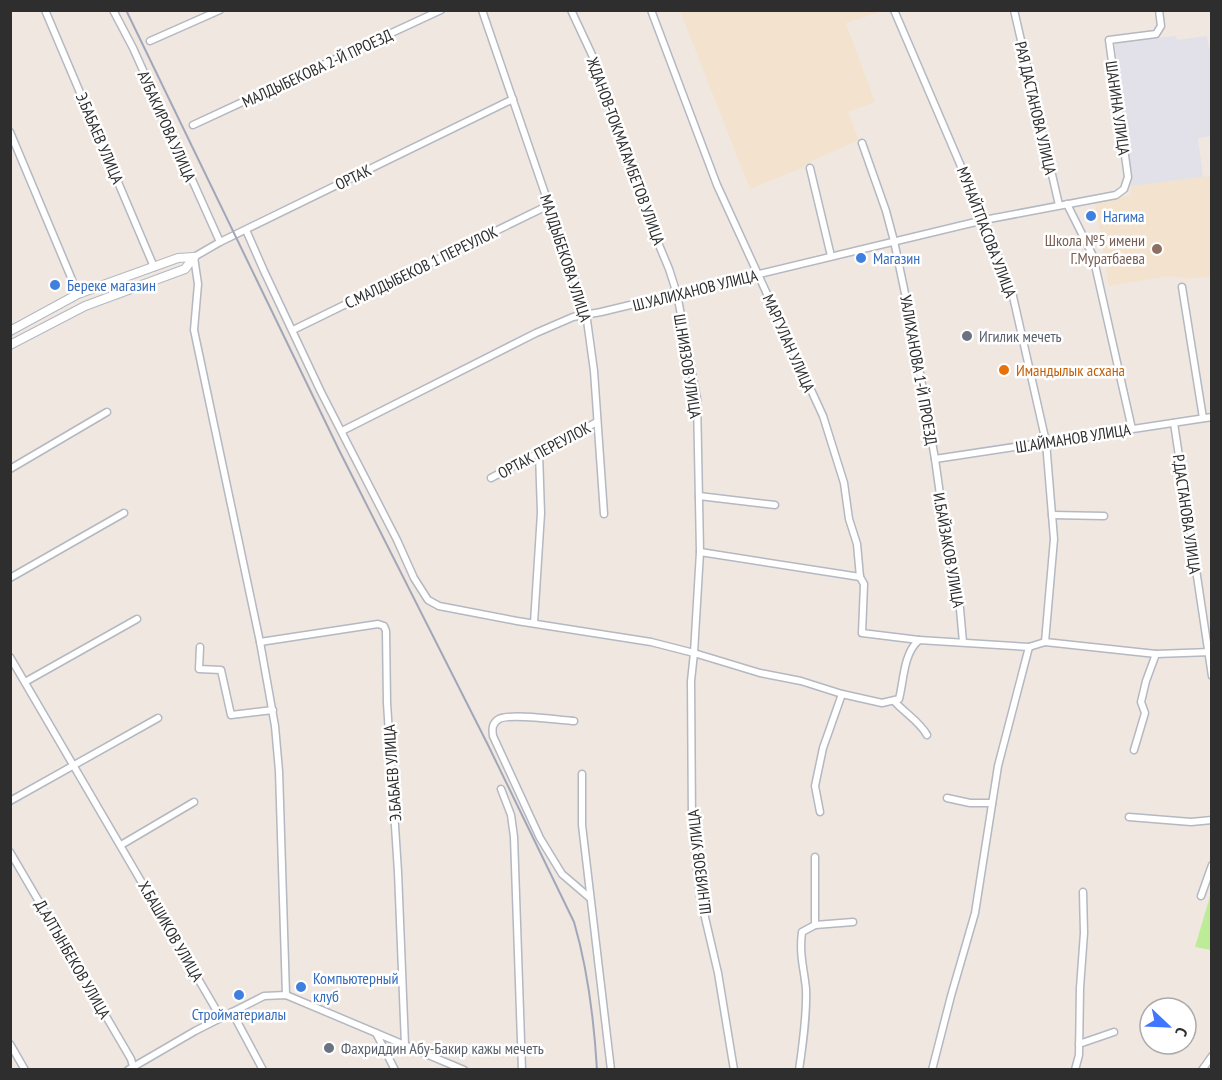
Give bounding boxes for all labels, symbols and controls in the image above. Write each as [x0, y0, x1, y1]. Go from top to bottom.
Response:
street label: МАЛДЫБЕКОВА 2-Й ПРОЕЗД [239, 24, 396, 112]
street label: РАЯ ДАСТАНОВА УЛИЦА [1011, 39, 1061, 177]
street label: ЖДАНОВ-ТОКМАГАМБЕТОВ УЛИЦА [582, 54, 669, 248]
street label: ШАНИНА УЛИЦА [1101, 60, 1135, 157]
street label: АУБАКИРОВА УЛИЦА [134, 68, 201, 185]
street label: Э.БАБАЕВ УЛИЦА [72, 90, 128, 187]
street label: ОРТАК [332, 160, 374, 194]
street label: МУНАЙТПАСОВА УЛИЦА [953, 164, 1021, 301]
street label: МАЛДЫБЕКОВА УЛИЦА [536, 192, 596, 324]
place label: Нагима [1103, 206, 1145, 226]
marker: Нагима [1084, 209, 1098, 223]
street label: С.МАЛДЫБЕКОВ 1 ПЕРЕУЛОК [341, 221, 501, 313]
place label: Школа №5 имени Г.Муратбаева [1045, 230, 1145, 268]
marker: Школа №5 имени Г.Муратбаева [1150, 242, 1164, 256]
place label: Магазин [873, 248, 920, 268]
marker: Магазин [854, 251, 868, 265]
street label: Ш.УАЛИХАНОВ УЛИЦА [631, 265, 760, 315]
place label: Береке магазин [67, 275, 156, 295]
marker: Береке магазин [48, 278, 62, 292]
street label: МАРГУЛАН УЛИЦА [758, 291, 820, 396]
street label: УАЛИХАНОВА 1-Й ПРОЕЗД [896, 293, 942, 447]
street label: Ш.НИЯЗОВ УЛИЦА [670, 313, 706, 420]
place label: Игилик мечеть [979, 326, 1062, 346]
marker: Игилик мечеть [960, 329, 974, 343]
place label: Имандылык асхана [1016, 360, 1125, 380]
marker: Имандылык асхана [997, 363, 1011, 377]
street label: ОРТАК ПЕРЕУЛОК [494, 417, 594, 483]
street label: Ш.АЙМАНОВ УЛИЦА [1014, 419, 1132, 457]
street label: Р.ДАСТАНОВА УЛИЦА [1169, 453, 1205, 575]
street label: И.БАЙЗАКОВ УЛИЦА [929, 491, 969, 610]
street label: Э.БАБАЕВ УЛИЦА [379, 724, 405, 822]
street label: Ш.НИЯЗОВ УЛИЦА [683, 808, 715, 915]
street label: Х.БАШИКОВ УЛИЦА [134, 877, 208, 985]
street label: Д.АЛТЫНБЕКОВ УЛИЦА [31, 896, 115, 1022]
place label: Компьютерный клуб [313, 968, 398, 1006]
marker: Компьютерный клуб [294, 980, 308, 994]
marker: Стройматериалы [232, 988, 246, 1002]
north arrow [1138, 996, 1198, 1056]
place label: Стройматериалы [192, 1004, 286, 1024]
text: С [1171, 1025, 1192, 1040]
place label: Фахриддин Абу-Бакир кажы мечеть [341, 1038, 544, 1058]
marker: Фахриддин Абу-Бакир кажы мечеть [322, 1041, 336, 1055]

